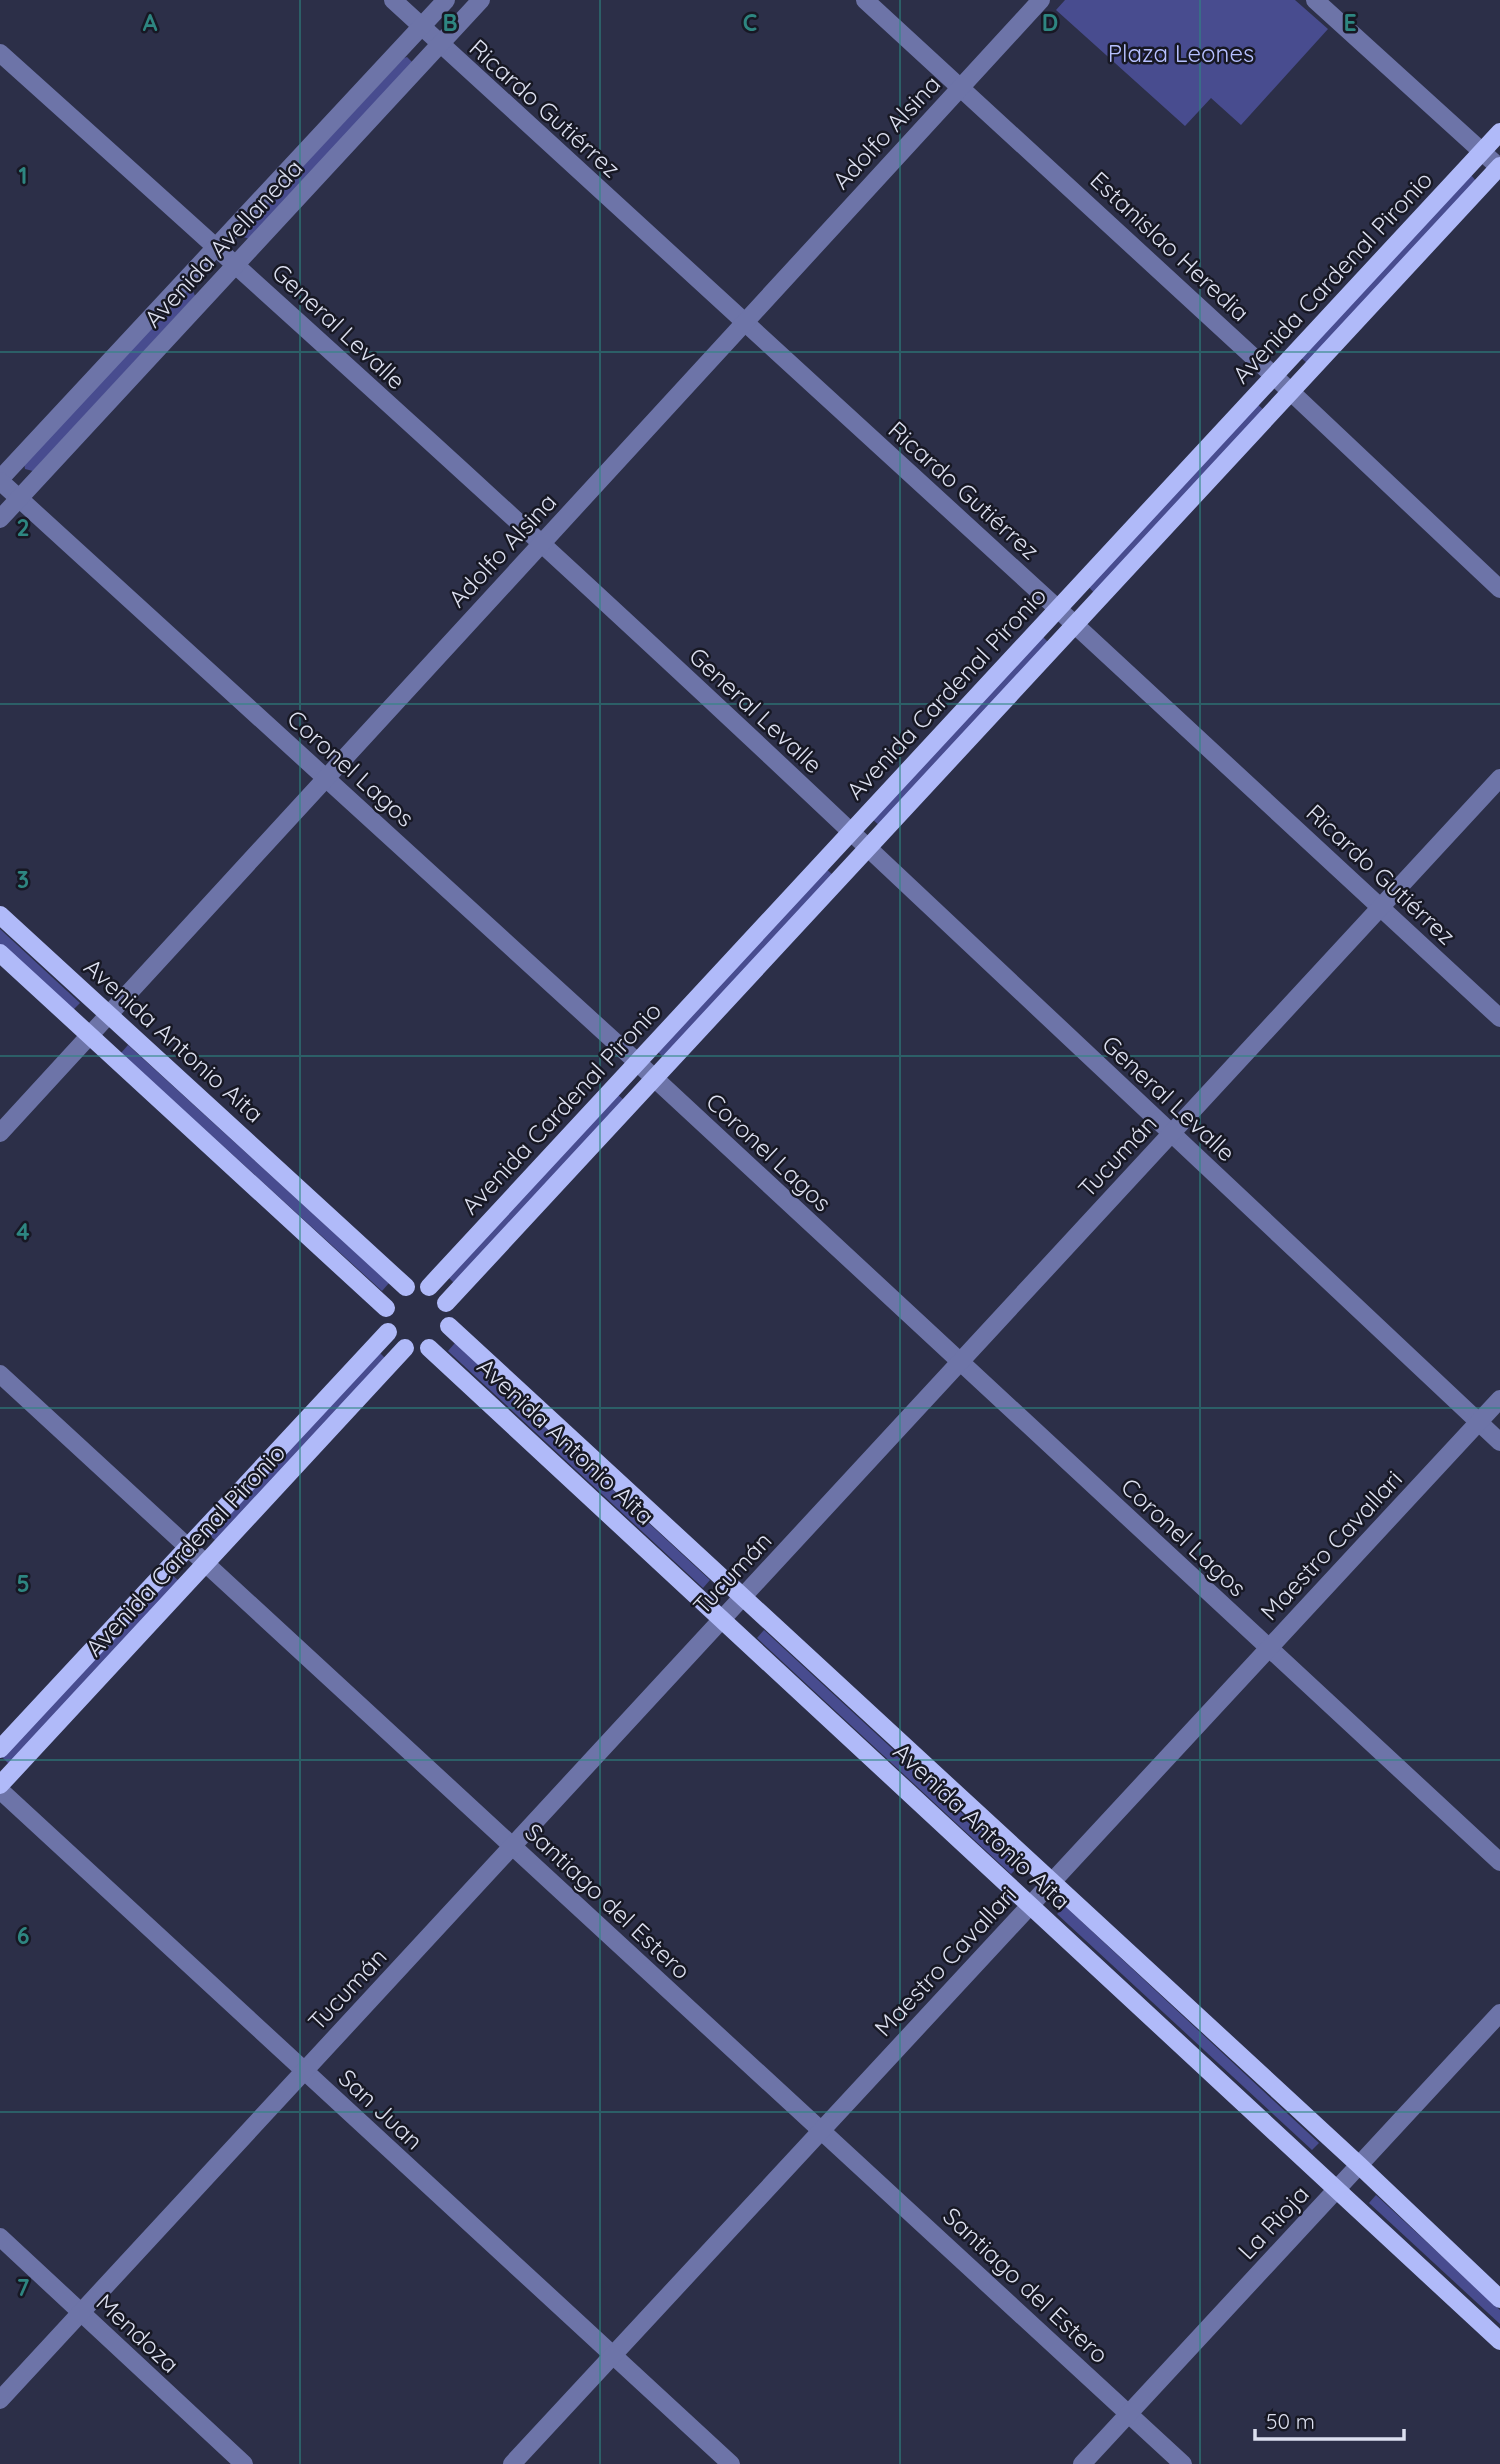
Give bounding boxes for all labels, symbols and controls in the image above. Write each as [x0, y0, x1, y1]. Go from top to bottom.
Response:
text: A [143, 8, 158, 37]
text: B [442, 8, 458, 37]
text: C [743, 8, 757, 37]
text: D [1042, 8, 1058, 37]
text: E [1343, 8, 1357, 37]
street label: Ricardo Gutiérrez [463, 32, 627, 184]
park label: Plaza Leones [1108, 38, 1254, 68]
street label: Adolfo Alsina [826, 69, 946, 195]
street label: Avenida Avellaneda [137, 153, 309, 333]
text: 1 [19, 161, 27, 190]
street label: Estanislao Heredia [1084, 165, 1256, 327]
street label: Avenida Cardenal Pironio [1226, 165, 1438, 389]
street label: General Levalle [266, 257, 412, 395]
street label: Ricardo Gutiérrez [882, 414, 1046, 566]
street label: Adolfo Alsina [442, 487, 562, 613]
text: 2 [16, 513, 30, 542]
street label: Avenida Cardenal Pironio [840, 581, 1052, 805]
street label: General Levalle [683, 641, 829, 779]
street label: Coronel Lagos [281, 703, 421, 833]
street label: Ricardo Gutiérrez [1300, 797, 1462, 951]
text: 3 [17, 865, 29, 894]
street label: Avenida Antonio Aita [78, 952, 270, 1128]
street label: Avenida Cardenal Pironio [455, 996, 667, 1220]
street label: General Levalle [1096, 1029, 1242, 1167]
street label: Coronel Lagos [700, 1086, 838, 1218]
street label: Tucumán [1071, 1109, 1163, 1203]
text: 4 [16, 1217, 30, 1246]
street label: Avenida Antonio Aita [471, 1351, 661, 1531]
street label: Avenida Cardenal Pironio [79, 1438, 291, 1662]
street label: Maestro Cavallari [1254, 1464, 1408, 1626]
street label: Coronel Lagos [1115, 1471, 1253, 1603]
street label: Tucumán [686, 1526, 778, 1620]
text: 5 [16, 1569, 30, 1598]
street label: Avenida Antonio Aita [887, 1736, 1077, 1916]
street label: Santiago del Estero [519, 1817, 697, 1985]
street label: Maestro Cavallari [868, 1880, 1022, 2042]
text: 6 [17, 1921, 29, 1950]
street label: Tucumán [301, 1942, 393, 2036]
street label: San Juan [333, 2062, 429, 2156]
street label: La Rioja [1231, 2179, 1315, 2265]
street label: Santiago del Estero [937, 2201, 1115, 2369]
text: 7 [17, 2273, 30, 2302]
street label: Mendoza [90, 2287, 186, 2379]
scale bar [1255, 2398, 1404, 2442]
text: 50 m [1266, 2408, 1315, 2434]

